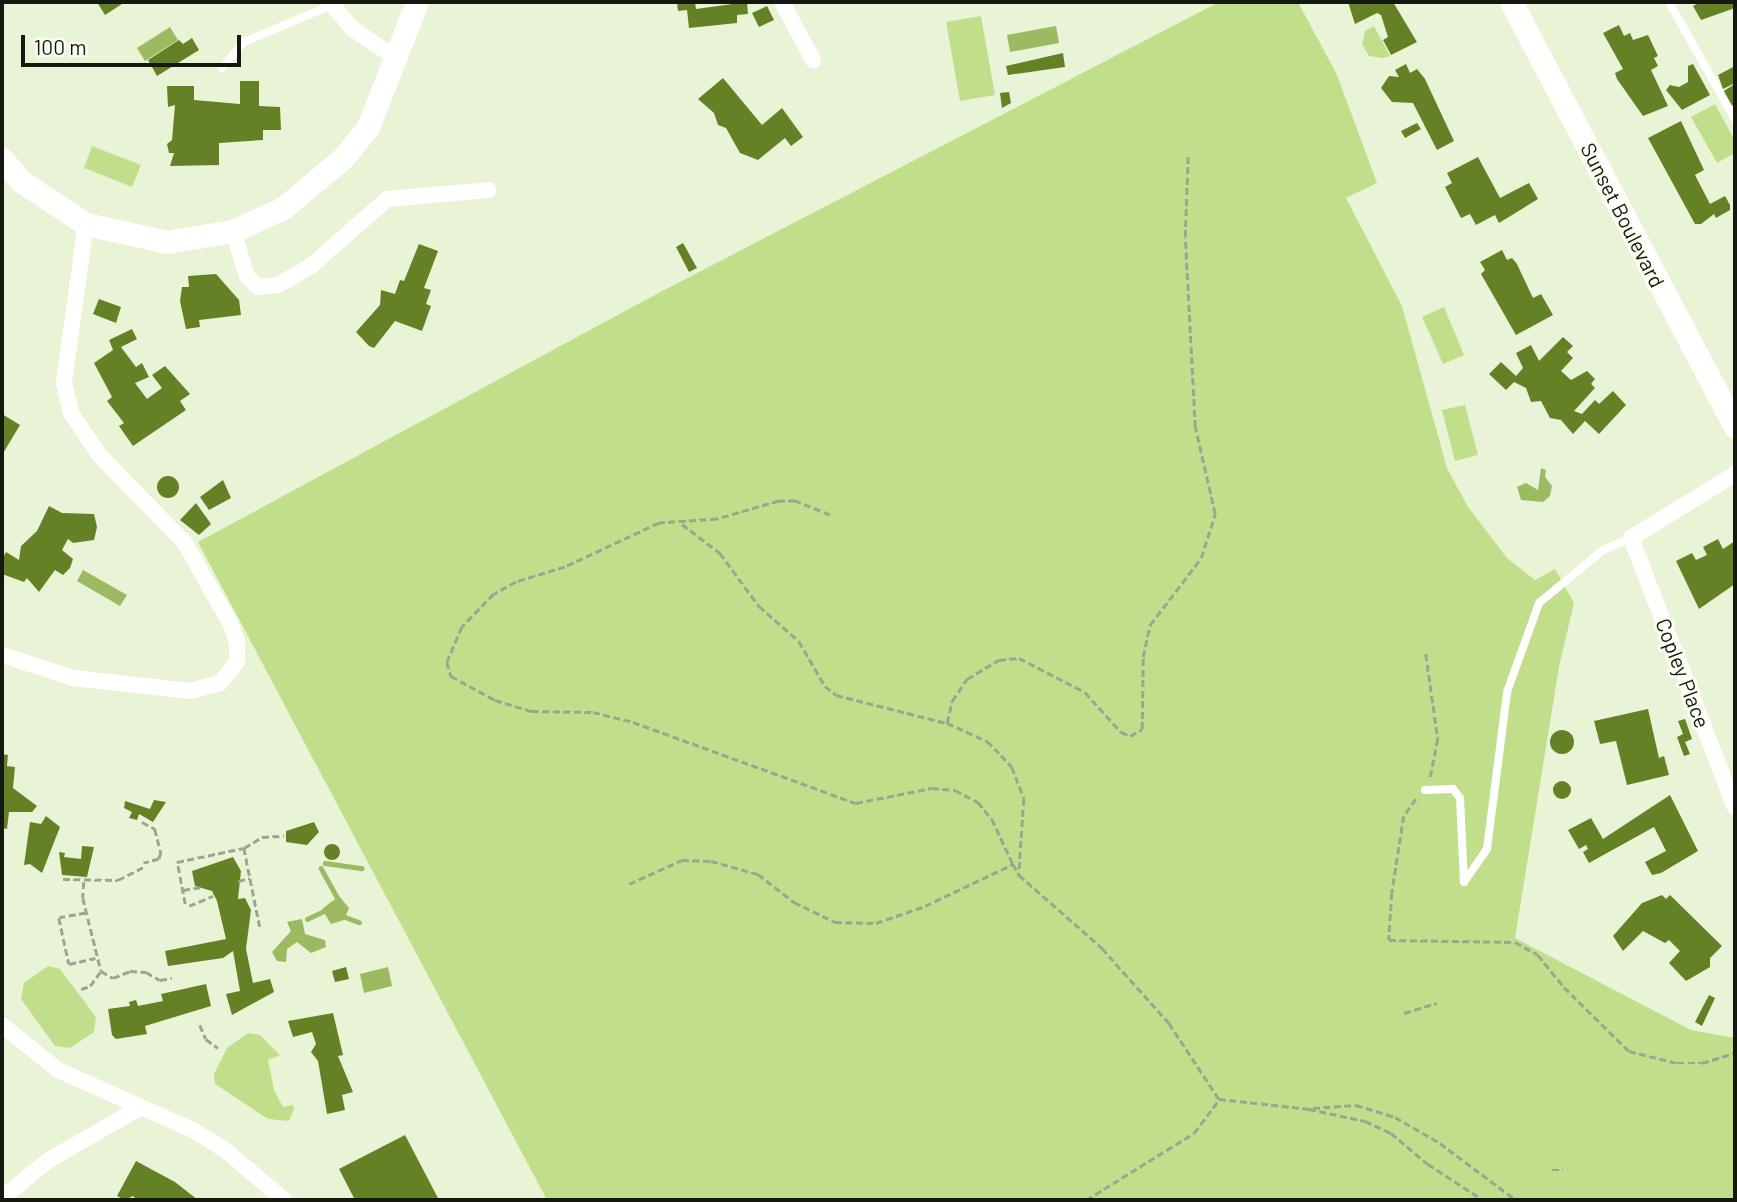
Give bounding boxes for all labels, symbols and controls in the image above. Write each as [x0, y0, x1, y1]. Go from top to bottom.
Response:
scale bar [24, 21, 245, 65]
text: 100 m [34, 34, 87, 59]
street label: Sunset Boulevard [1576, 138, 1670, 292]
street label: Copley Place [1651, 615, 1715, 731]

